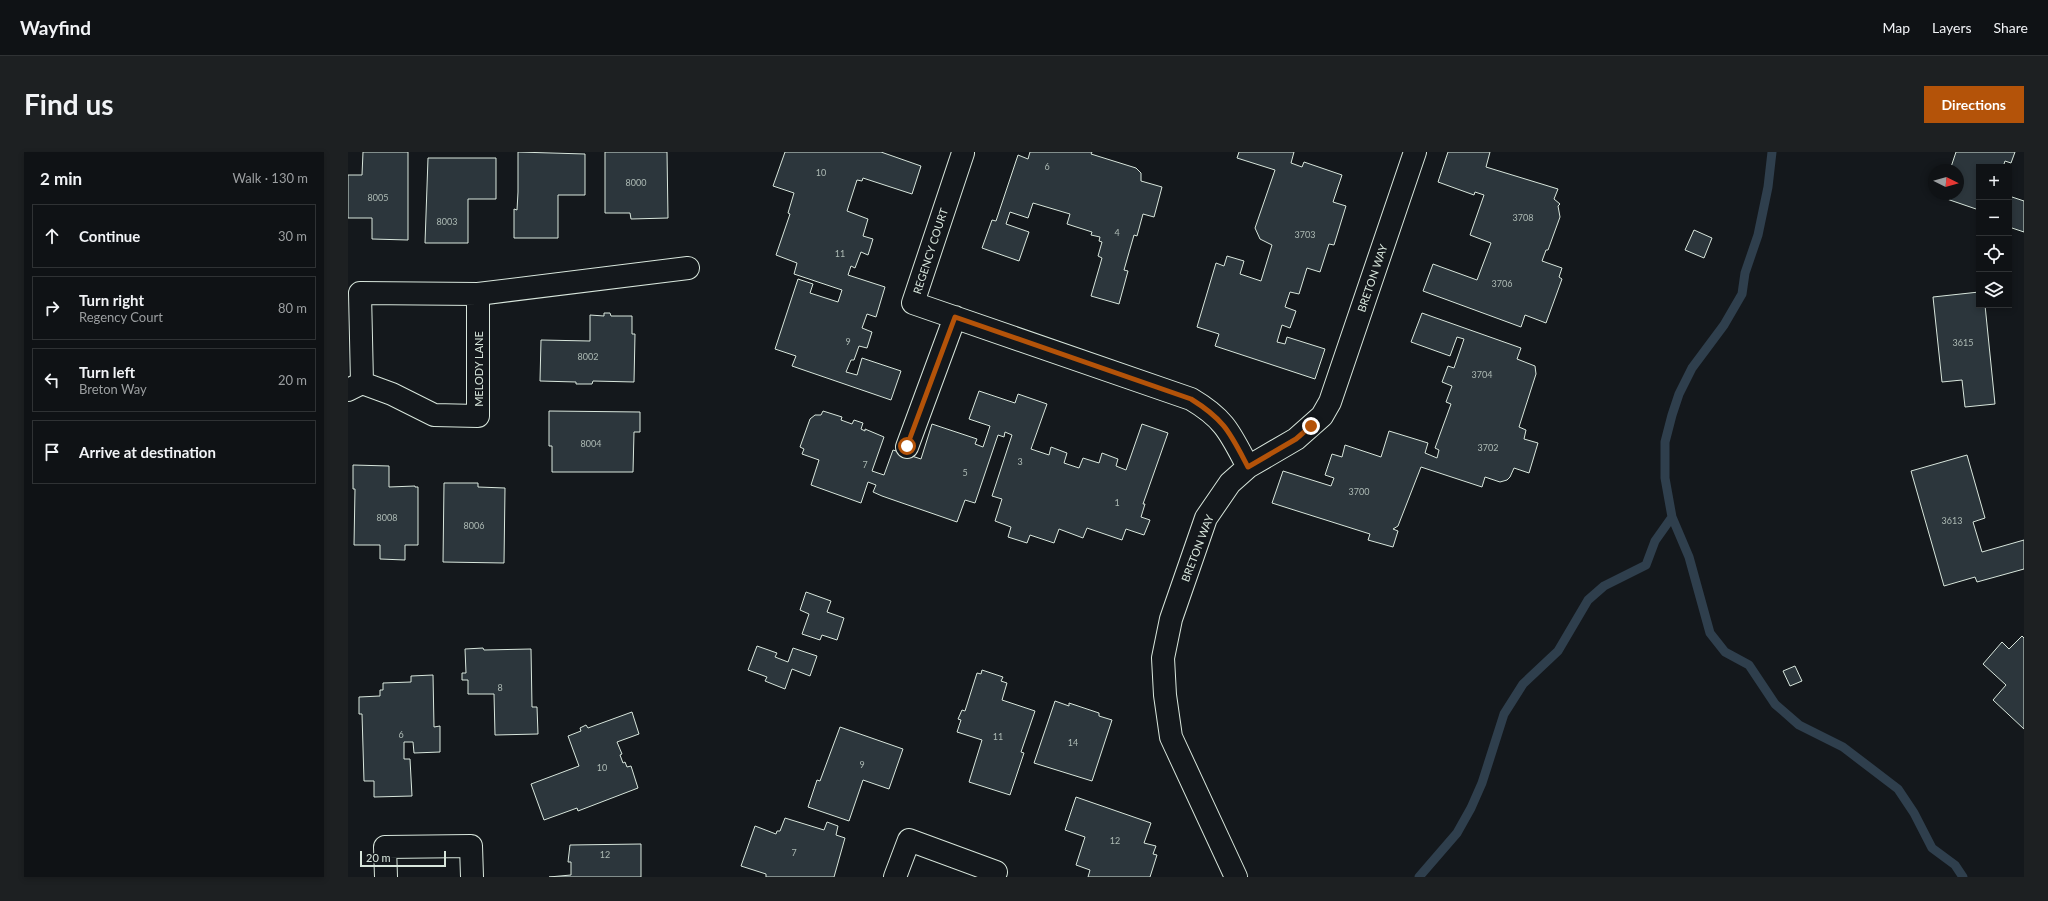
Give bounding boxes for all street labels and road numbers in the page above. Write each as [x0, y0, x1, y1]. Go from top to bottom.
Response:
street label: REGENCY COURT [910, 206, 950, 296]
street label: BRETON WAY [1354, 242, 1390, 314]
street label: MELODY LANE [472, 331, 485, 407]
street label: BRETON WAY [1178, 512, 1216, 583]

